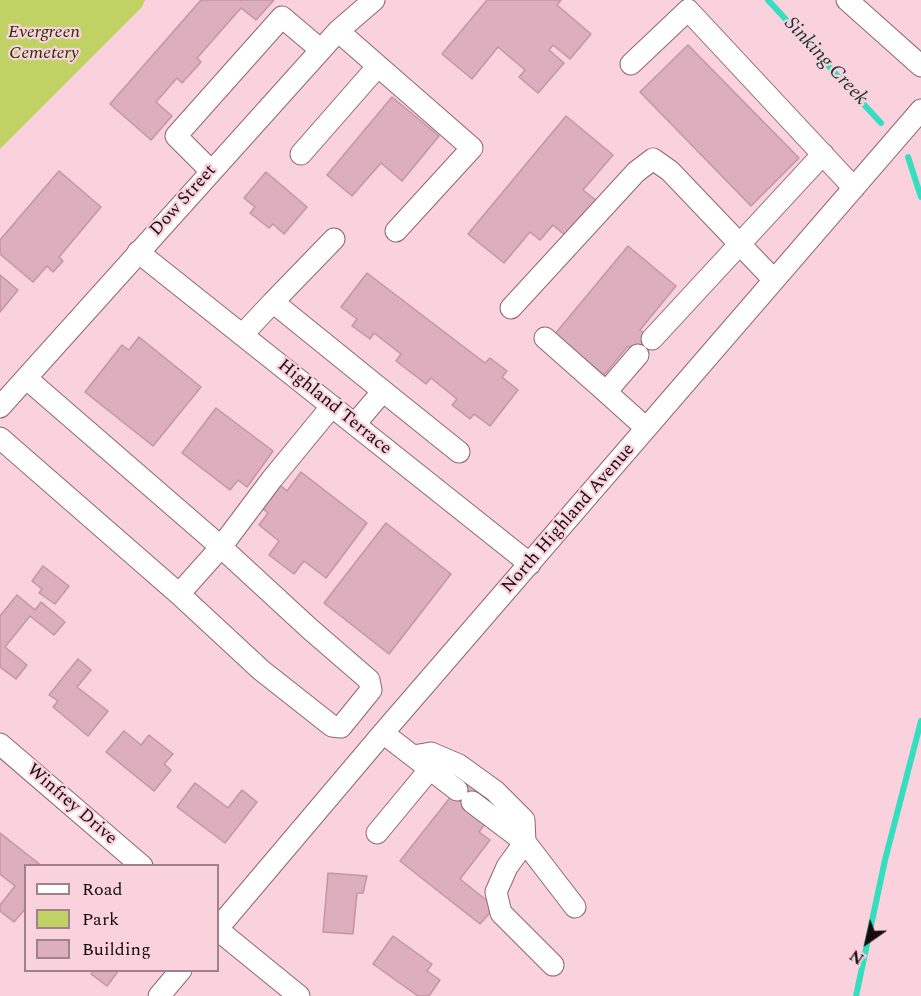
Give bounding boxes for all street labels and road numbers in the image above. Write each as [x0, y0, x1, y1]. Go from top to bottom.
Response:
street label: Dow Street [146, 161, 222, 241]
street label: Highland Terrace [273, 356, 395, 460]
street label: North Highland Avenue [498, 440, 640, 598]
street label: Winfrey Drive [21, 760, 121, 850]

